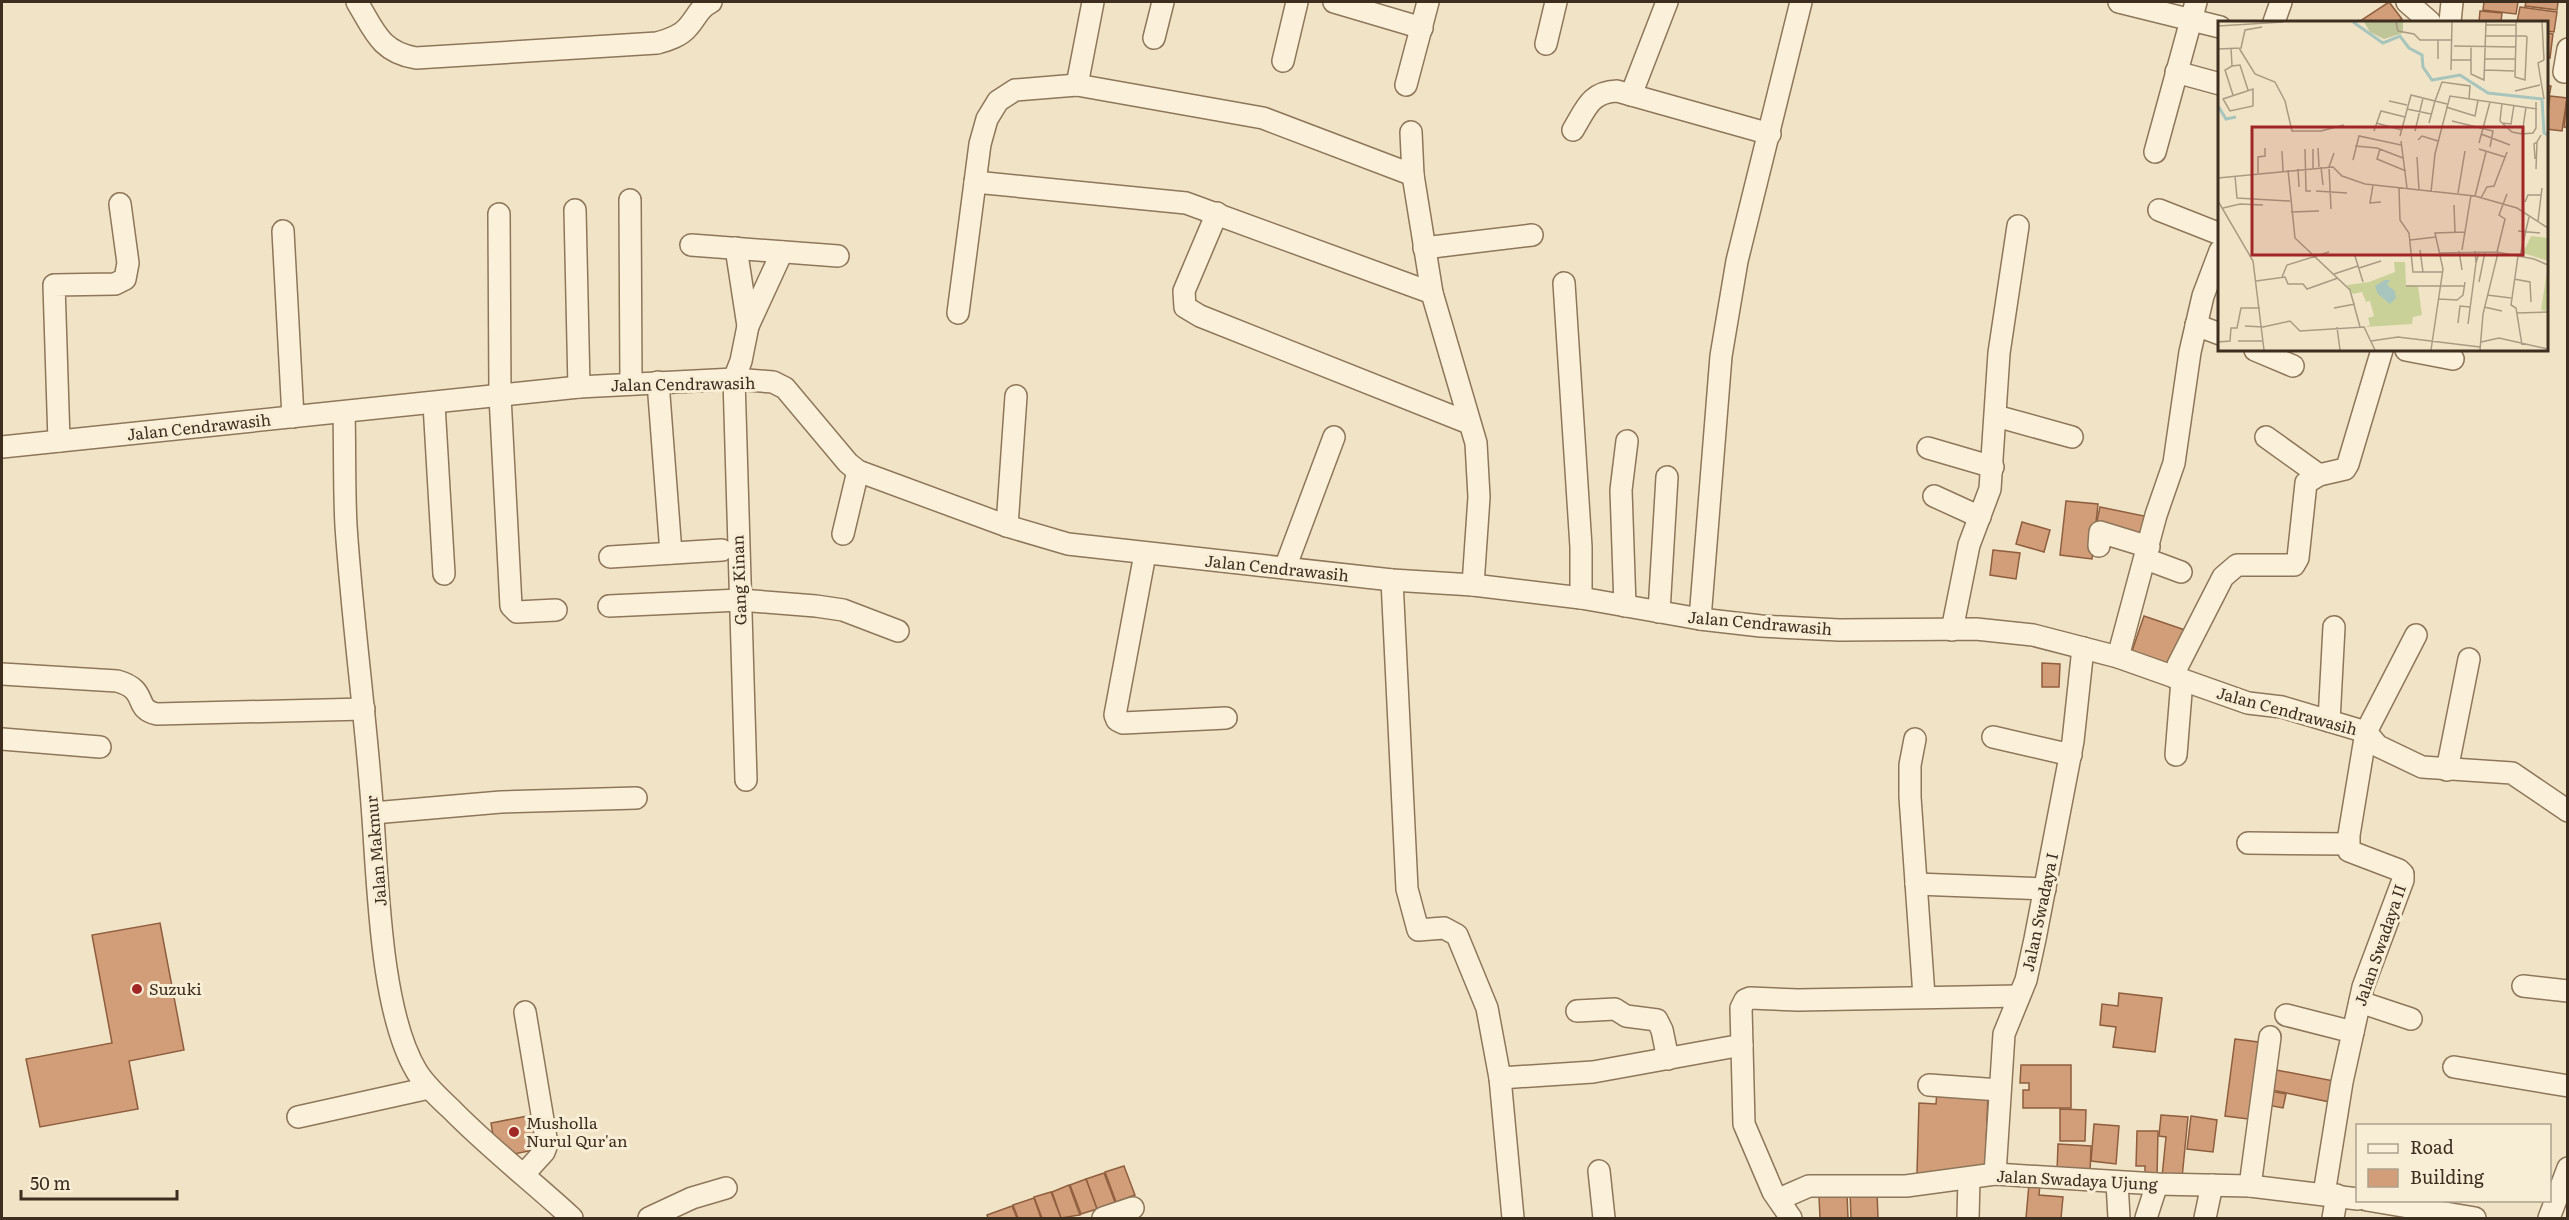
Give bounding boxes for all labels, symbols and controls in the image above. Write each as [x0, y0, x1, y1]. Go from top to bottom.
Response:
inset map [2218, 21, 2548, 351]
street label: Jalan Cendrawasih [610, 370, 756, 396]
street label: Jalan Cendrawasih [126, 406, 273, 446]
street label: Gang Kinan [724, 534, 752, 626]
street label: Jalan Cendrawasih [1204, 547, 1351, 587]
street label: Jalan Cendrawasih [1687, 604, 1834, 640]
street label: Jalan Cendrawasih [2214, 680, 2361, 740]
street label: Jalan Makmur [358, 794, 392, 908]
street label: Jalan Swadaya I [2015, 850, 2063, 973]
street label: Jalan Swadaya II [2347, 880, 2411, 1009]
place label: Suzuki [149, 976, 202, 1000]
marker: Suzuki [130, 982, 144, 996]
place label: Musholla Nurul Qur'an [526, 1110, 628, 1152]
legend [2356, 1124, 2551, 1202]
marker: Musholla Nurul Qur'an [507, 1125, 521, 1139]
text: Road [2410, 1133, 2454, 1160]
scale bar [21, 1163, 177, 1201]
street label: Jalan Swadaya Ujung [1996, 1163, 2158, 1195]
text: Building [2410, 1163, 2485, 1190]
text: 50 m [30, 1169, 71, 1196]

